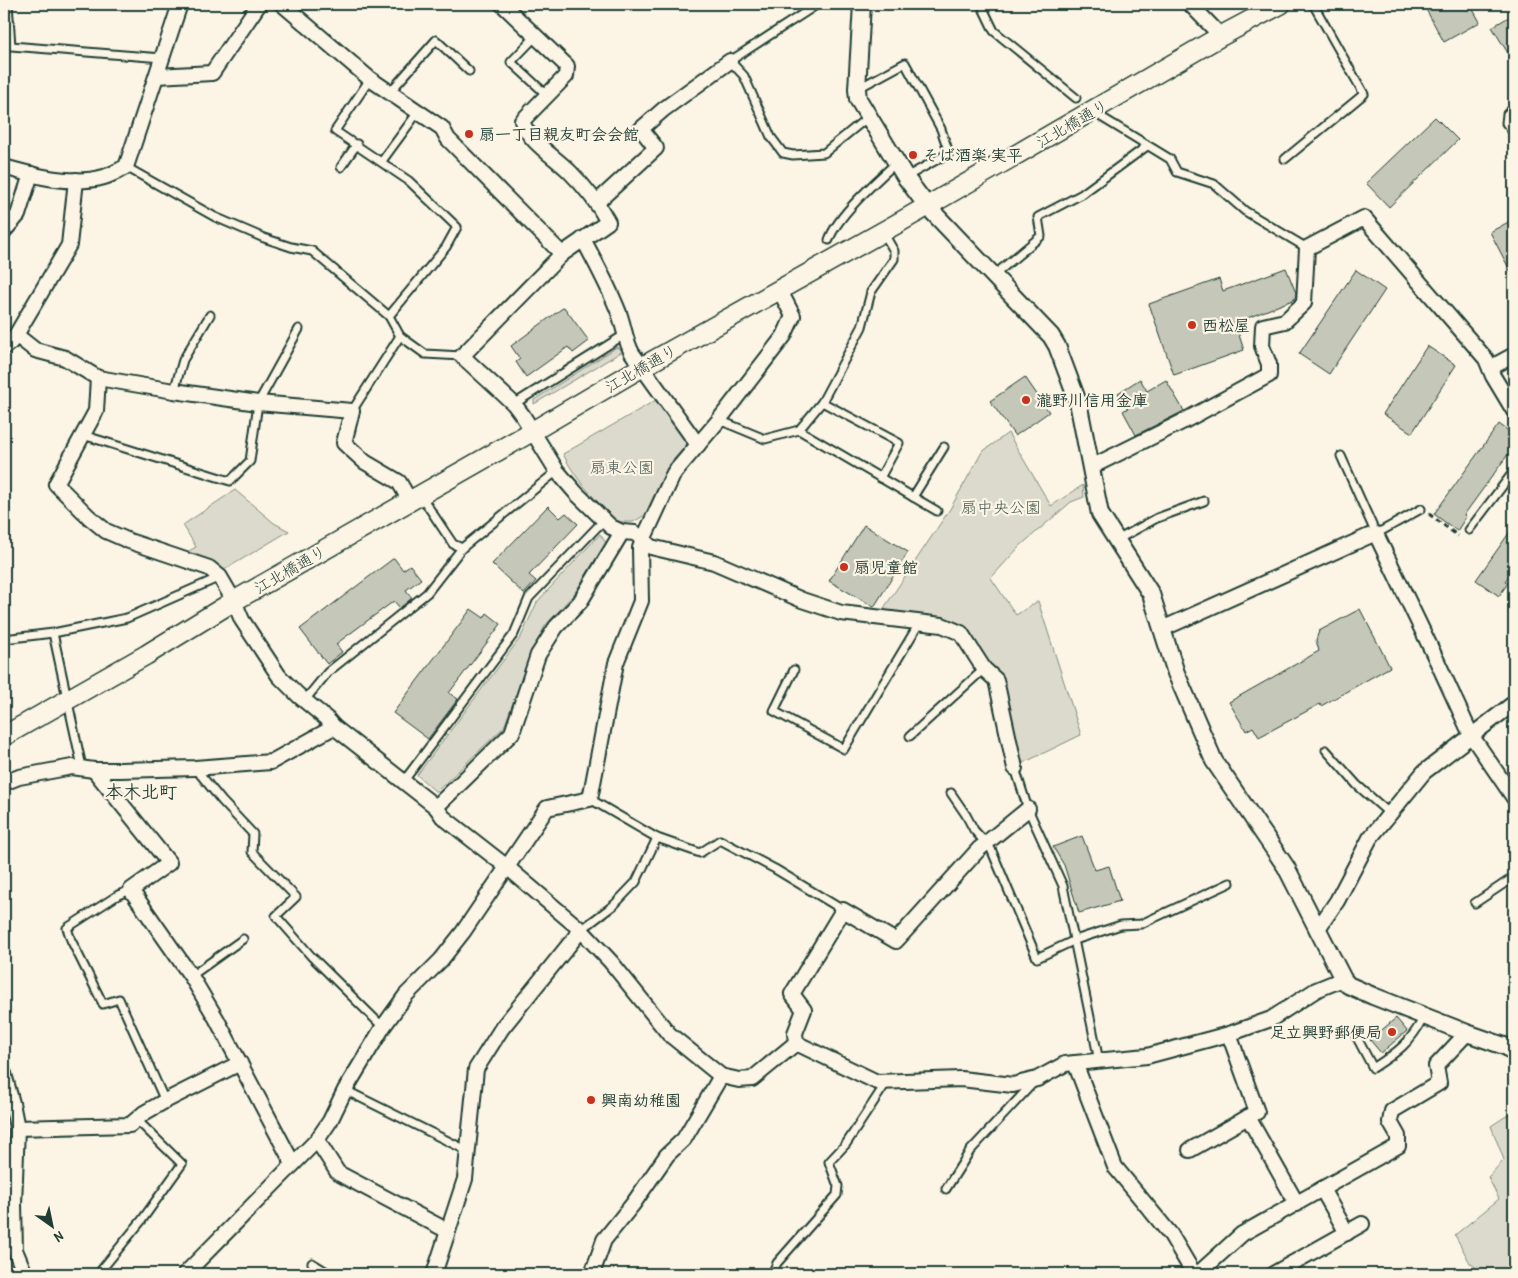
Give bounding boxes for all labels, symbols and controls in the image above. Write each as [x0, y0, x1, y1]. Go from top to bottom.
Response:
street label: 江北橋通り [1032, 93, 1112, 153]
place label: 扇一丁目親友町会会館 [479, 123, 639, 145]
marker: 扇一丁目親友町会会館 [463, 128, 475, 140]
place label: そば酒楽 実平 [923, 144, 1023, 166]
marker: そば酒楽 実平 [907, 149, 919, 161]
place label: 西松屋 [1202, 314, 1250, 336]
marker: 西松屋 [1186, 319, 1198, 331]
street label: 江北橋通り [601, 338, 681, 398]
place label: 瀧野川信用金庫 [1036, 389, 1148, 411]
marker: 瀧野川信用金庫 [1020, 394, 1032, 406]
park label: 扇東公園 [590, 456, 654, 478]
park label: 扇中央公園 [961, 496, 1041, 518]
street label: 江北橋通り [250, 539, 330, 599]
place label: 扇児童館 [854, 556, 918, 578]
marker: 扇児童館 [838, 561, 850, 573]
district label: 本木北町 [105, 779, 177, 804]
place label: 足立興野郵便局 [1270, 1021, 1382, 1043]
marker: 足立興野郵便局 [1386, 1026, 1398, 1038]
place label: 興南幼稚園 [601, 1089, 681, 1111]
marker: 興南幼稚園 [585, 1094, 597, 1106]
north arrow [28, 1200, 78, 1250]
text: N [51, 1227, 68, 1248]

